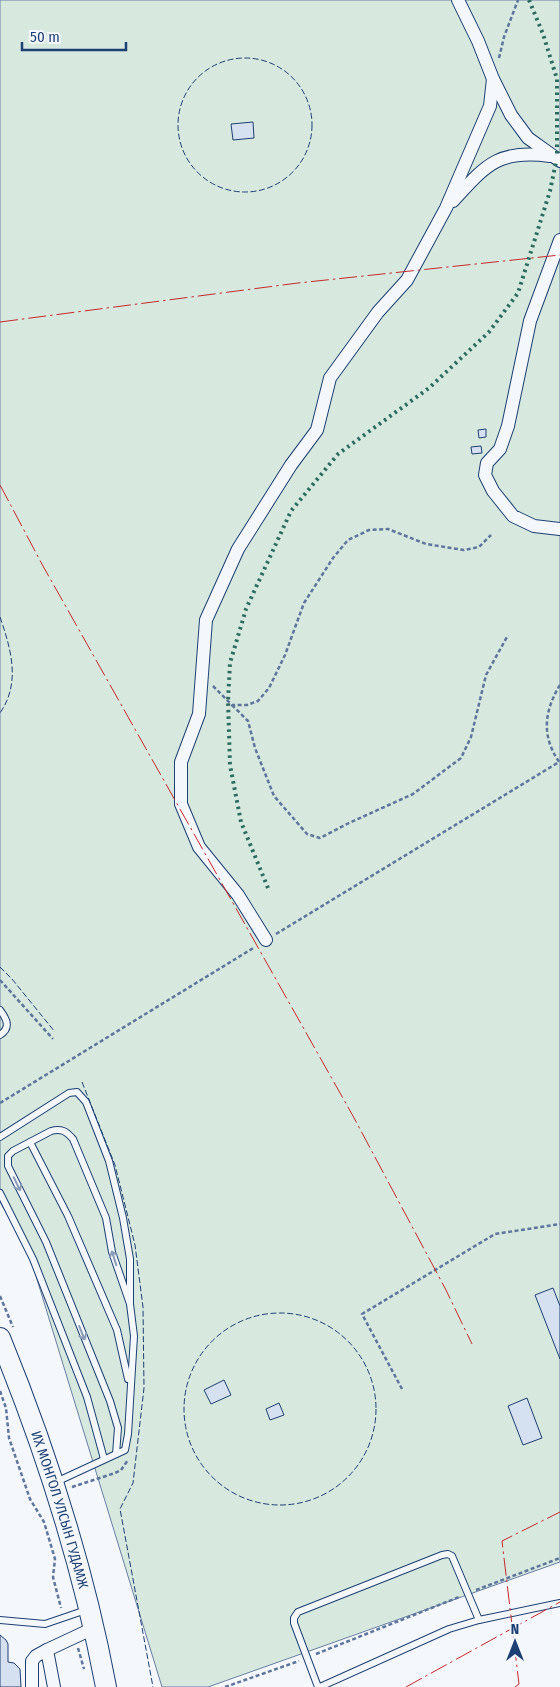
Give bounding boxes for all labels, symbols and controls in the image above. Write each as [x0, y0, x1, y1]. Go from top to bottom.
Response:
scale bar [22, 20, 126, 52]
text: 50 m [30, 28, 60, 46]
one-way arrow [13, 1176, 22, 1191]
one-way arrow [108, 1250, 118, 1266]
one-way arrow [78, 1325, 87, 1340]
street label: ИХ МОНГОЛ УЛСЫН ГУДАМЖ [27, 1429, 92, 1591]
north arrow [490, 1617, 540, 1667]
text: N [511, 1621, 519, 1638]

